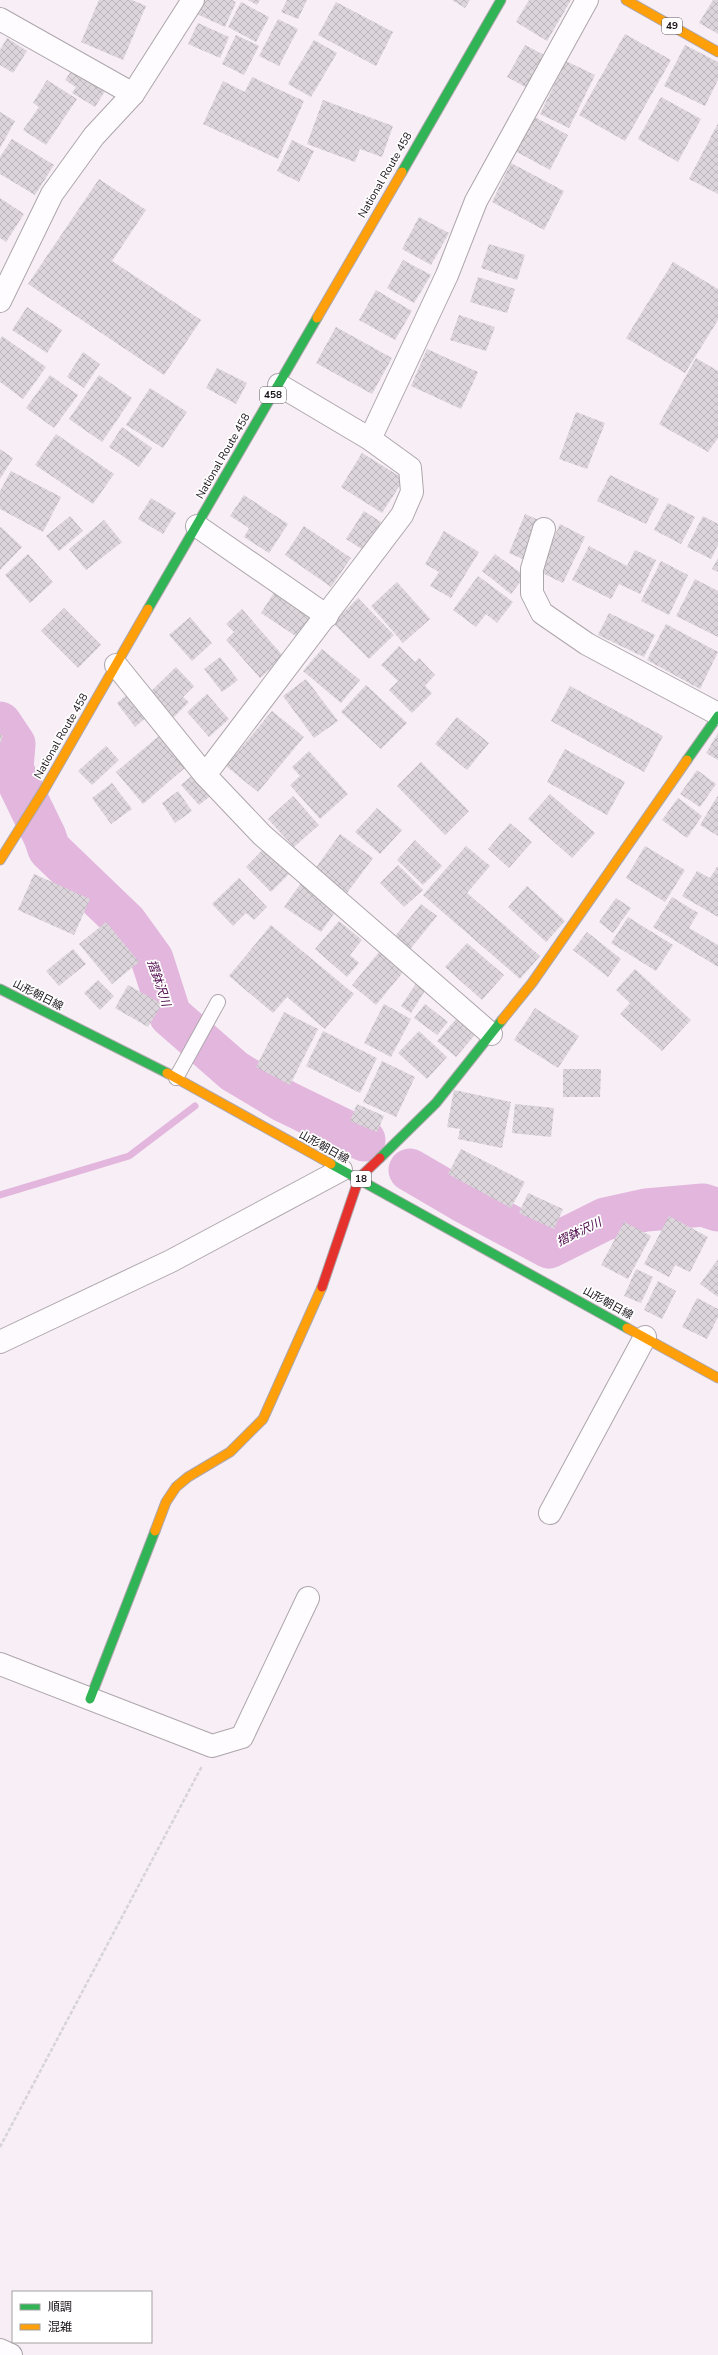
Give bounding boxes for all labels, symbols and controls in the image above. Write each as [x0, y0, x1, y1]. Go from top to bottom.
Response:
road number: 49 [662, 18, 682, 34]
street label: National Route 458 [354, 129, 416, 221]
road number: 458 [260, 387, 286, 403]
street label: National Route 458 [192, 410, 254, 502]
street label: National Route 458 [30, 690, 92, 782]
water label: 摺鉢沢川 [144, 958, 175, 1010]
street label: 山形朝日線 [10, 976, 66, 1014]
street label: 山形朝日線 [296, 1127, 352, 1167]
road number: 18 [351, 1171, 371, 1187]
water label: 摺鉢沢川 [554, 1213, 606, 1250]
street label: 山形朝日線 [580, 1283, 636, 1323]
legend [12, 2291, 152, 2343]
text: 順調 [48, 2299, 72, 2315]
text: 混雑 [48, 2319, 72, 2335]

